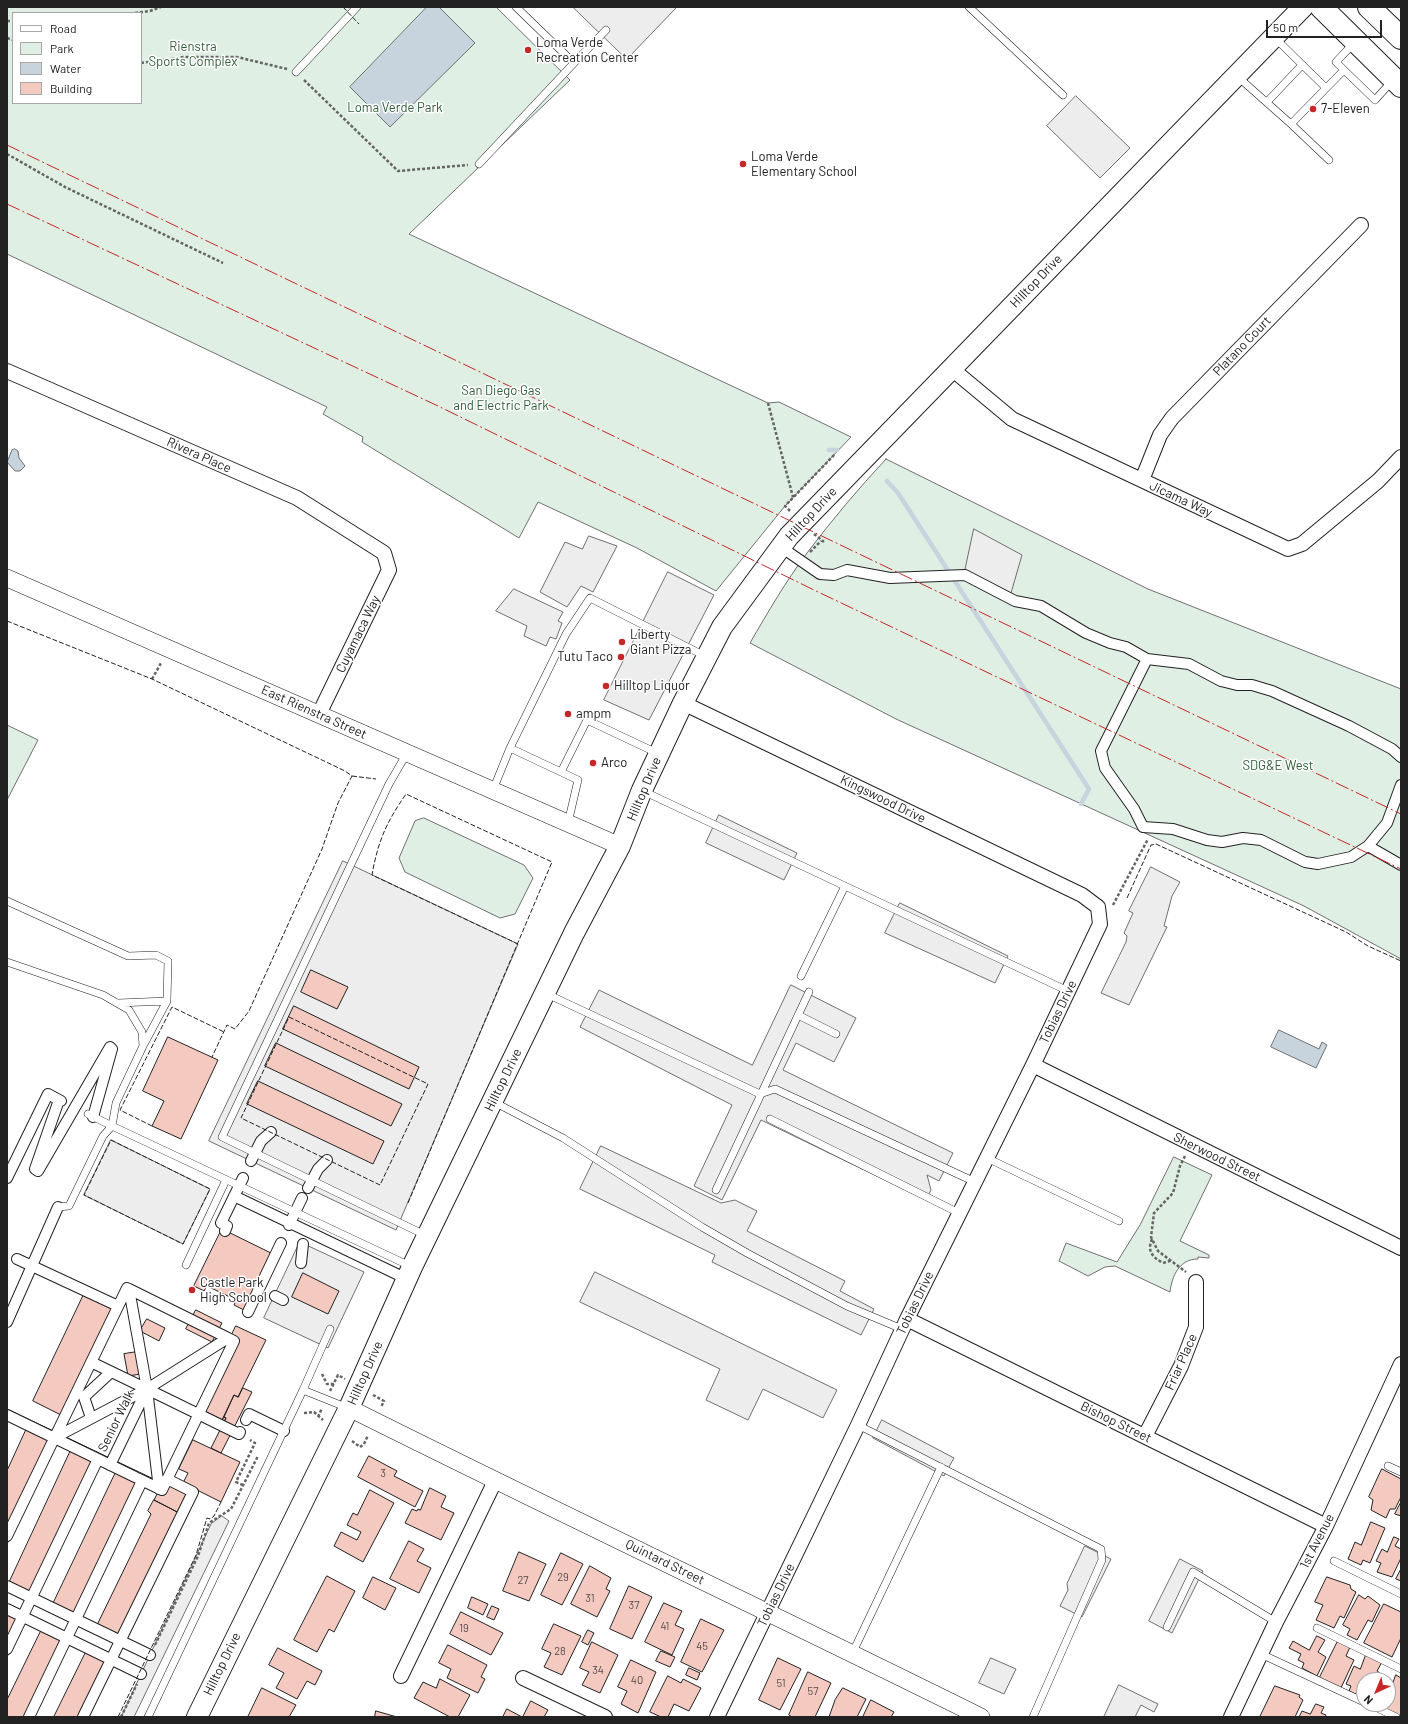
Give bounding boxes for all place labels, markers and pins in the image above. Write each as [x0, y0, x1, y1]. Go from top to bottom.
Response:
place label: Loma Verde Recreation Center [536, 35, 638, 66]
marker: Loma Verde Recreation Center [523, 45, 533, 55]
place label: 7-Eleven [1321, 101, 1370, 117]
marker: 7-Eleven [1308, 104, 1318, 114]
place label: Loma Verde Elementary School [751, 149, 857, 180]
marker: Loma Verde Elementary School [738, 159, 748, 169]
place label: Liberty Giant Pizza [630, 627, 691, 658]
marker: Liberty Giant Pizza [617, 637, 627, 647]
place label: Tutu Taco [557, 649, 613, 665]
marker: Tutu Taco [616, 652, 626, 662]
place label: Hilltop Liquor [614, 678, 690, 694]
marker: Hilltop Liquor [601, 681, 611, 691]
place label: ampm [576, 706, 611, 722]
marker: ampm [563, 709, 573, 719]
place label: Arco [601, 755, 627, 771]
marker: Arco [588, 758, 598, 768]
place label: Castle Park High School [200, 1275, 267, 1306]
marker: Castle Park High School [187, 1285, 197, 1295]

